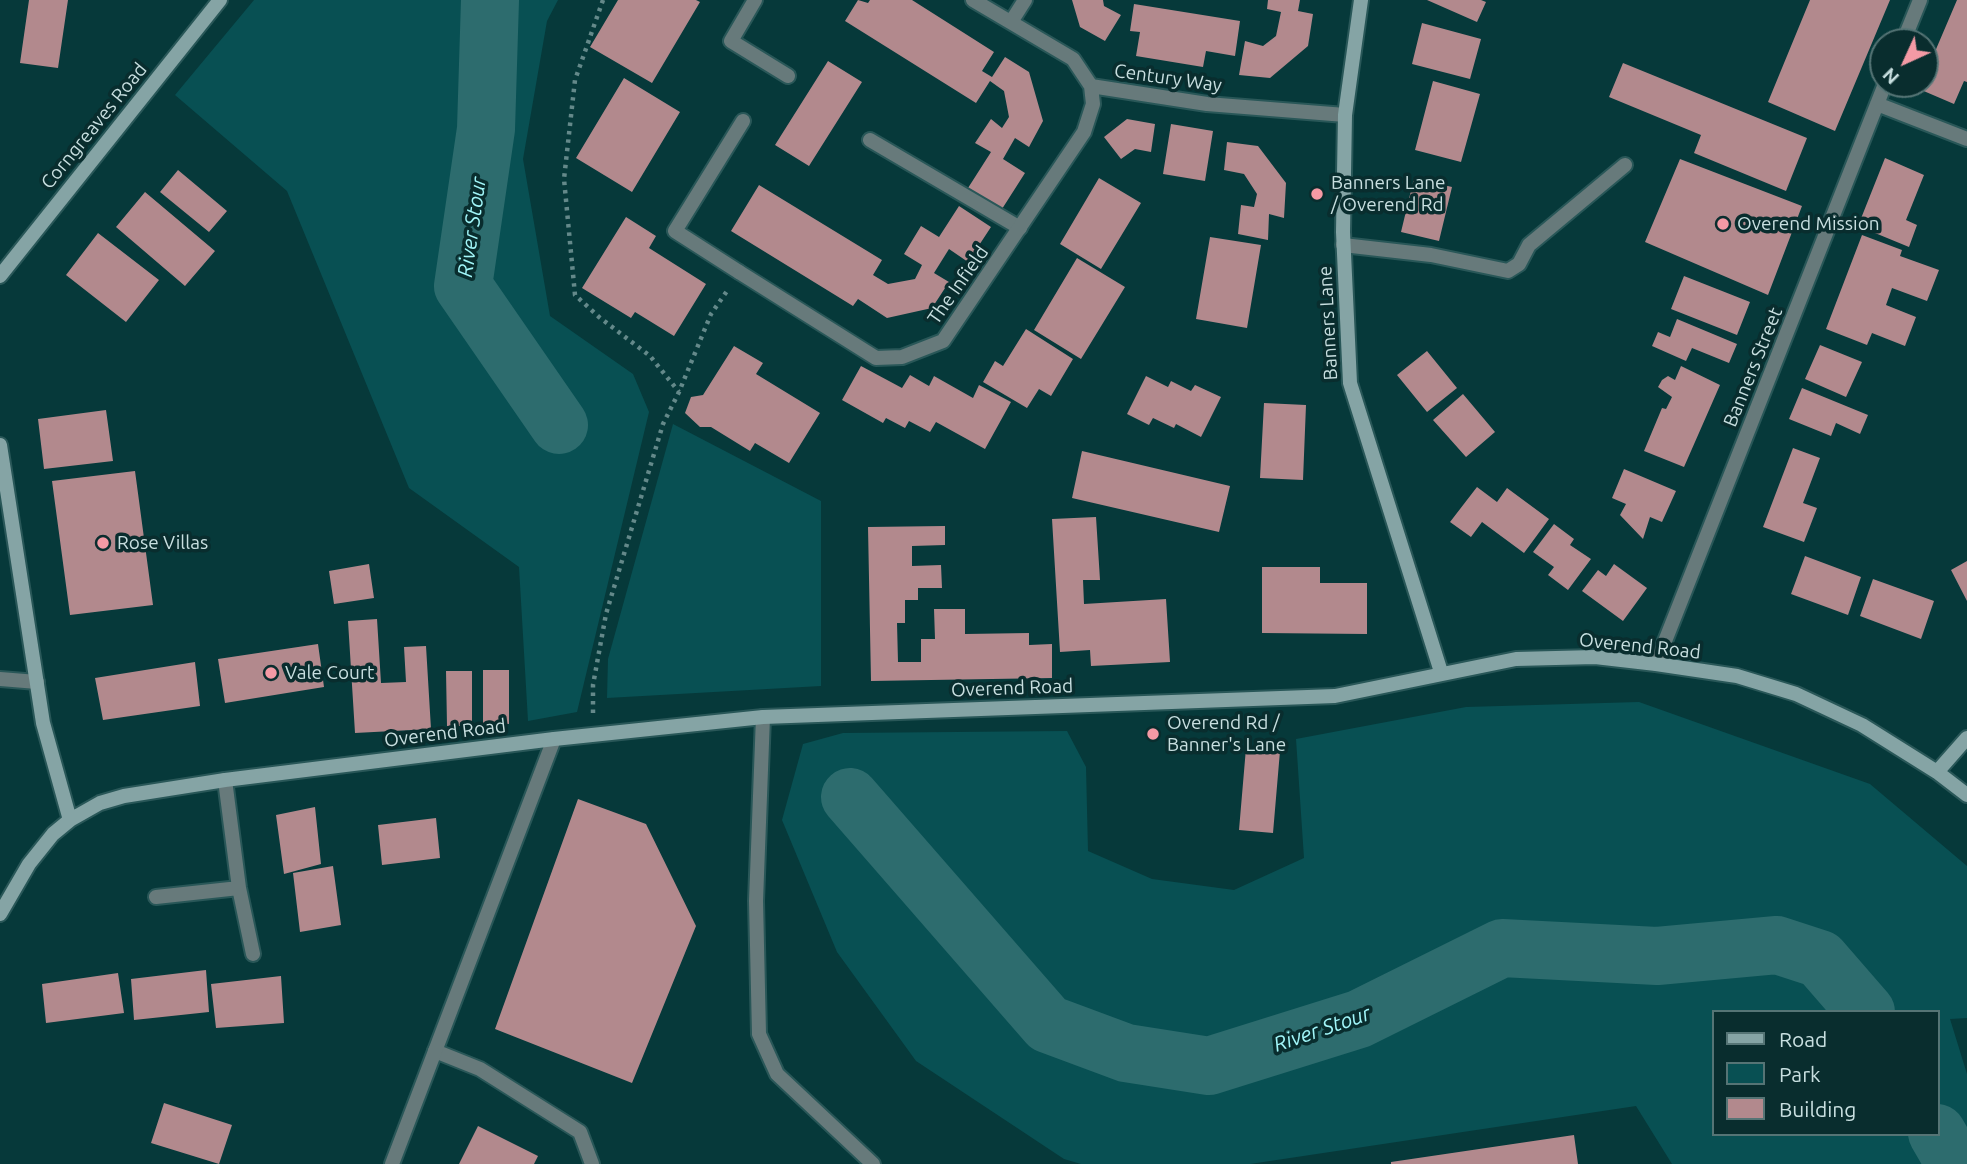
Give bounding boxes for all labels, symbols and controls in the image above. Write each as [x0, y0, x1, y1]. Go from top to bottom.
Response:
north arrow [1869, 28, 1939, 98]
street label: Corngreaves Road [36, 59, 152, 193]
street label: Century Way [1113, 59, 1223, 97]
text: N [1878, 64, 1903, 89]
place label: Banners Lane / Overend Rd [1331, 172, 1446, 216]
water label: River Stour [452, 175, 492, 279]
marker: Banners Lane / Overend Rd [1309, 186, 1325, 202]
place label: Overend Mission [1737, 213, 1880, 235]
marker: Overend Mission [1715, 216, 1731, 232]
street label: The Infield [923, 241, 993, 329]
street label: Banners Lane [1314, 265, 1342, 381]
street label: Banners Street [1719, 304, 1787, 430]
place label: Rose Villas [117, 532, 208, 554]
marker: Rose Villas [95, 535, 111, 551]
street label: Overend Road [1578, 628, 1702, 664]
place label: Vale Court [285, 662, 375, 684]
marker: Vale Court [263, 665, 279, 681]
street label: Overend Road [951, 674, 1073, 702]
place label: Overend Rd / Banner's Lane [1167, 712, 1286, 756]
street label: Overend Road [383, 714, 507, 752]
marker: Overend Rd / Banner's Lane [1145, 726, 1161, 742]
water label: River Stour [1270, 1001, 1374, 1057]
legend [1712, 1010, 1939, 1136]
text: Road [1779, 1027, 1827, 1051]
text: Park [1779, 1062, 1821, 1086]
text: Building [1779, 1097, 1856, 1121]

